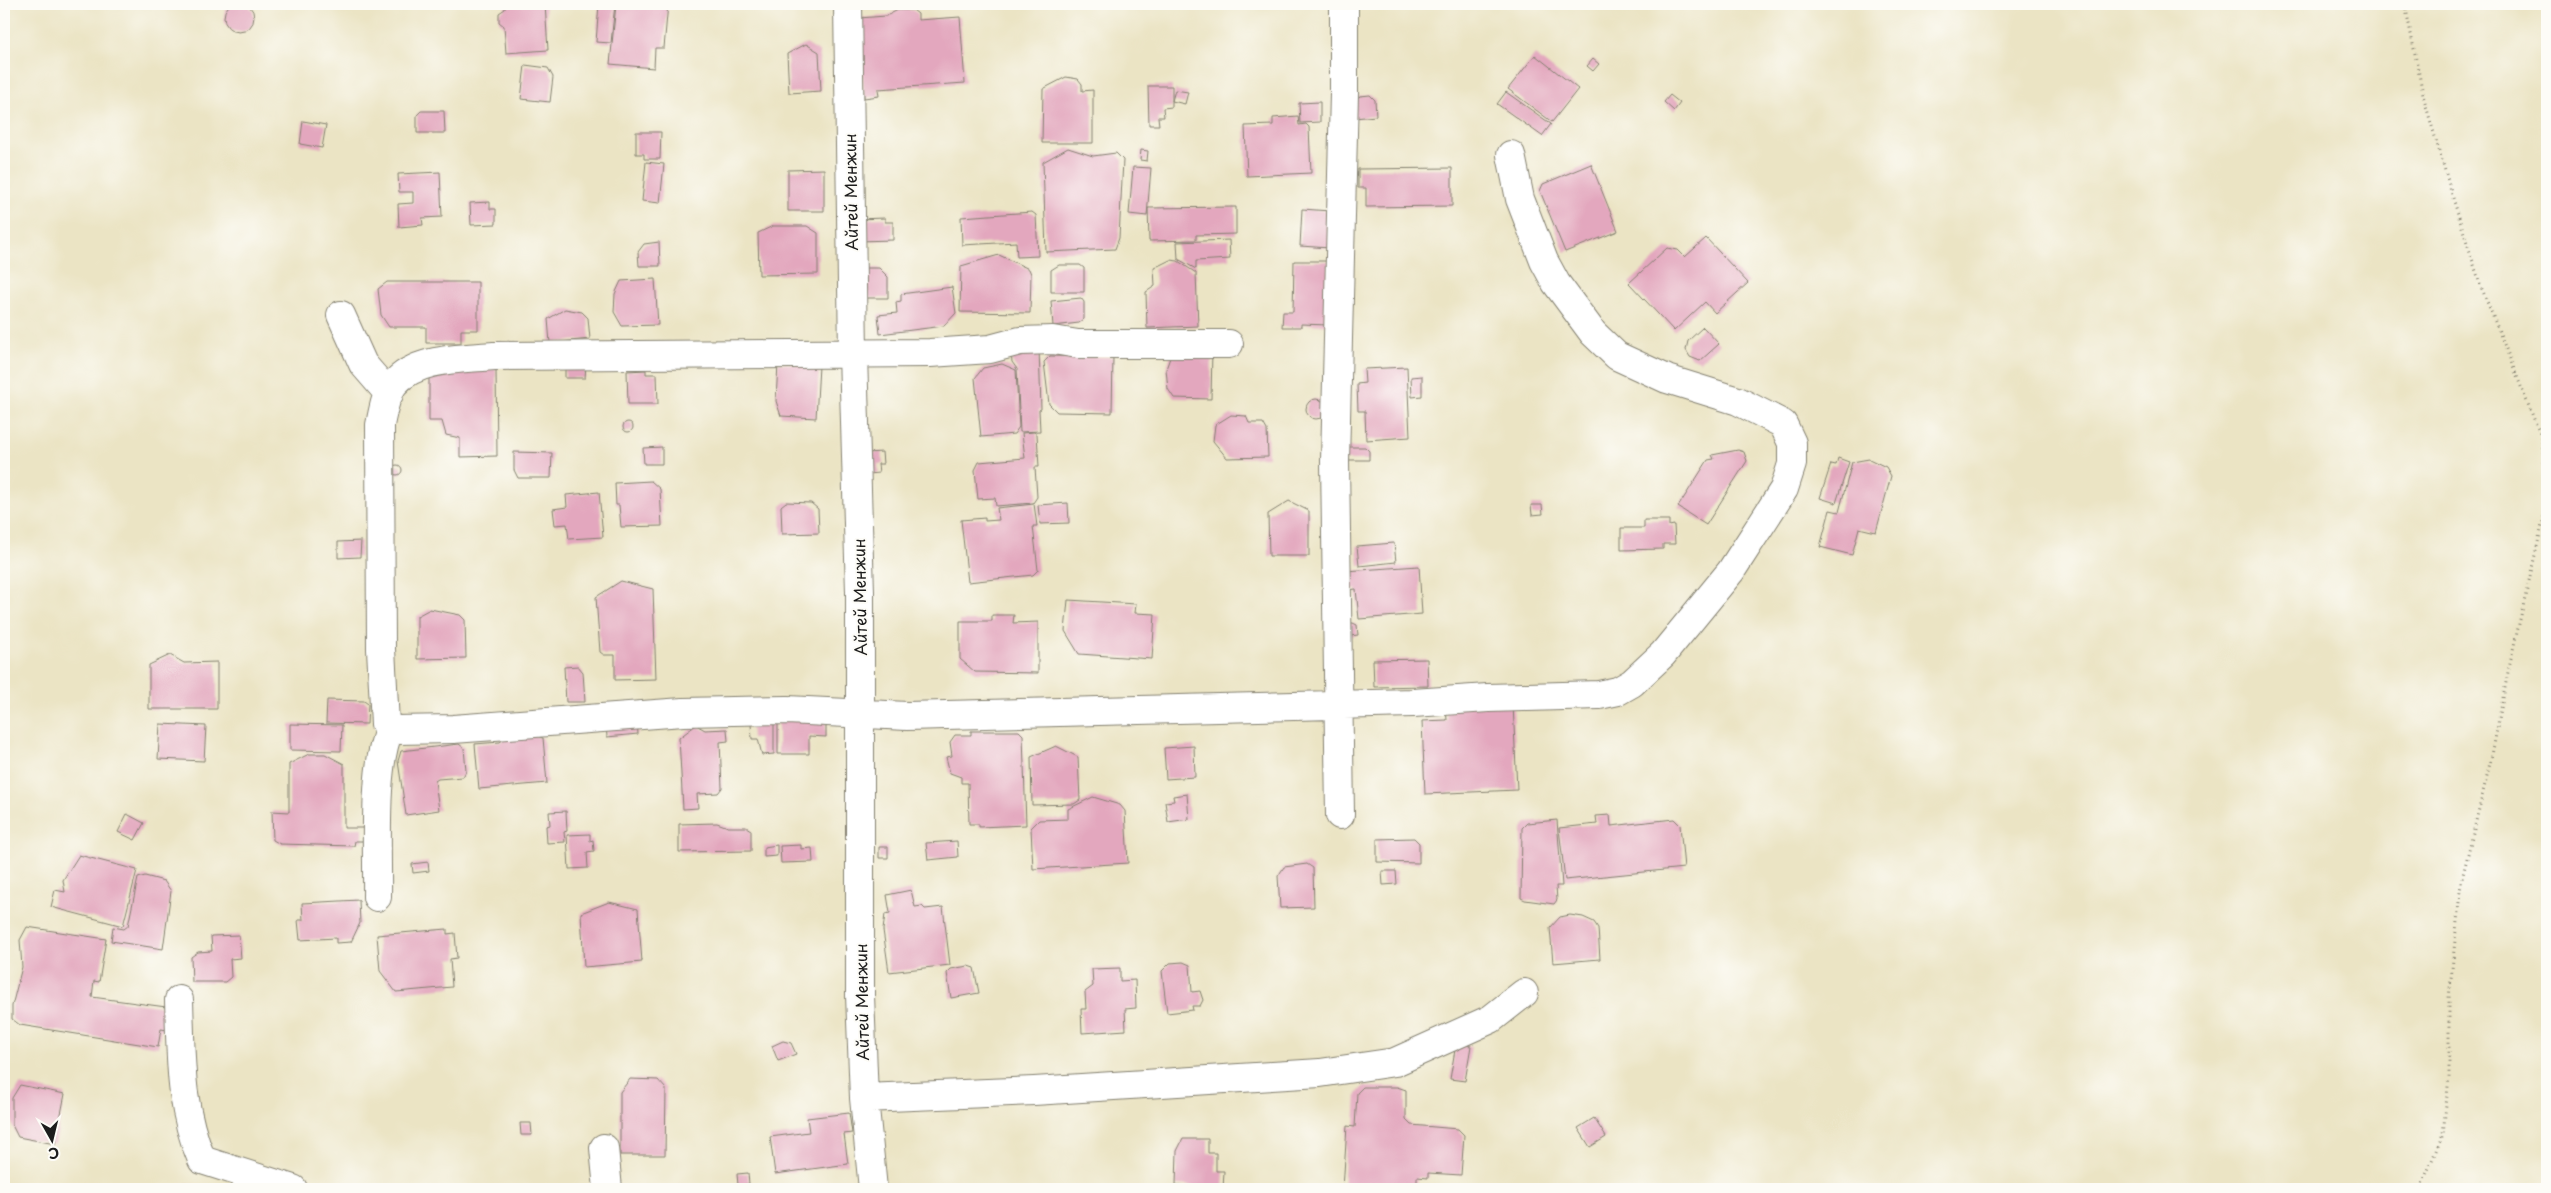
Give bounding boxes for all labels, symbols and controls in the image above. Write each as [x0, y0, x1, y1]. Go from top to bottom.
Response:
street label: Айтей Менжин [837, 133, 863, 251]
street label: Айтей Менжин [846, 538, 872, 656]
street label: Айтей Менжин [848, 943, 874, 1061]
north arrow [28, 1116, 78, 1166]
text: С [47, 1142, 61, 1164]

